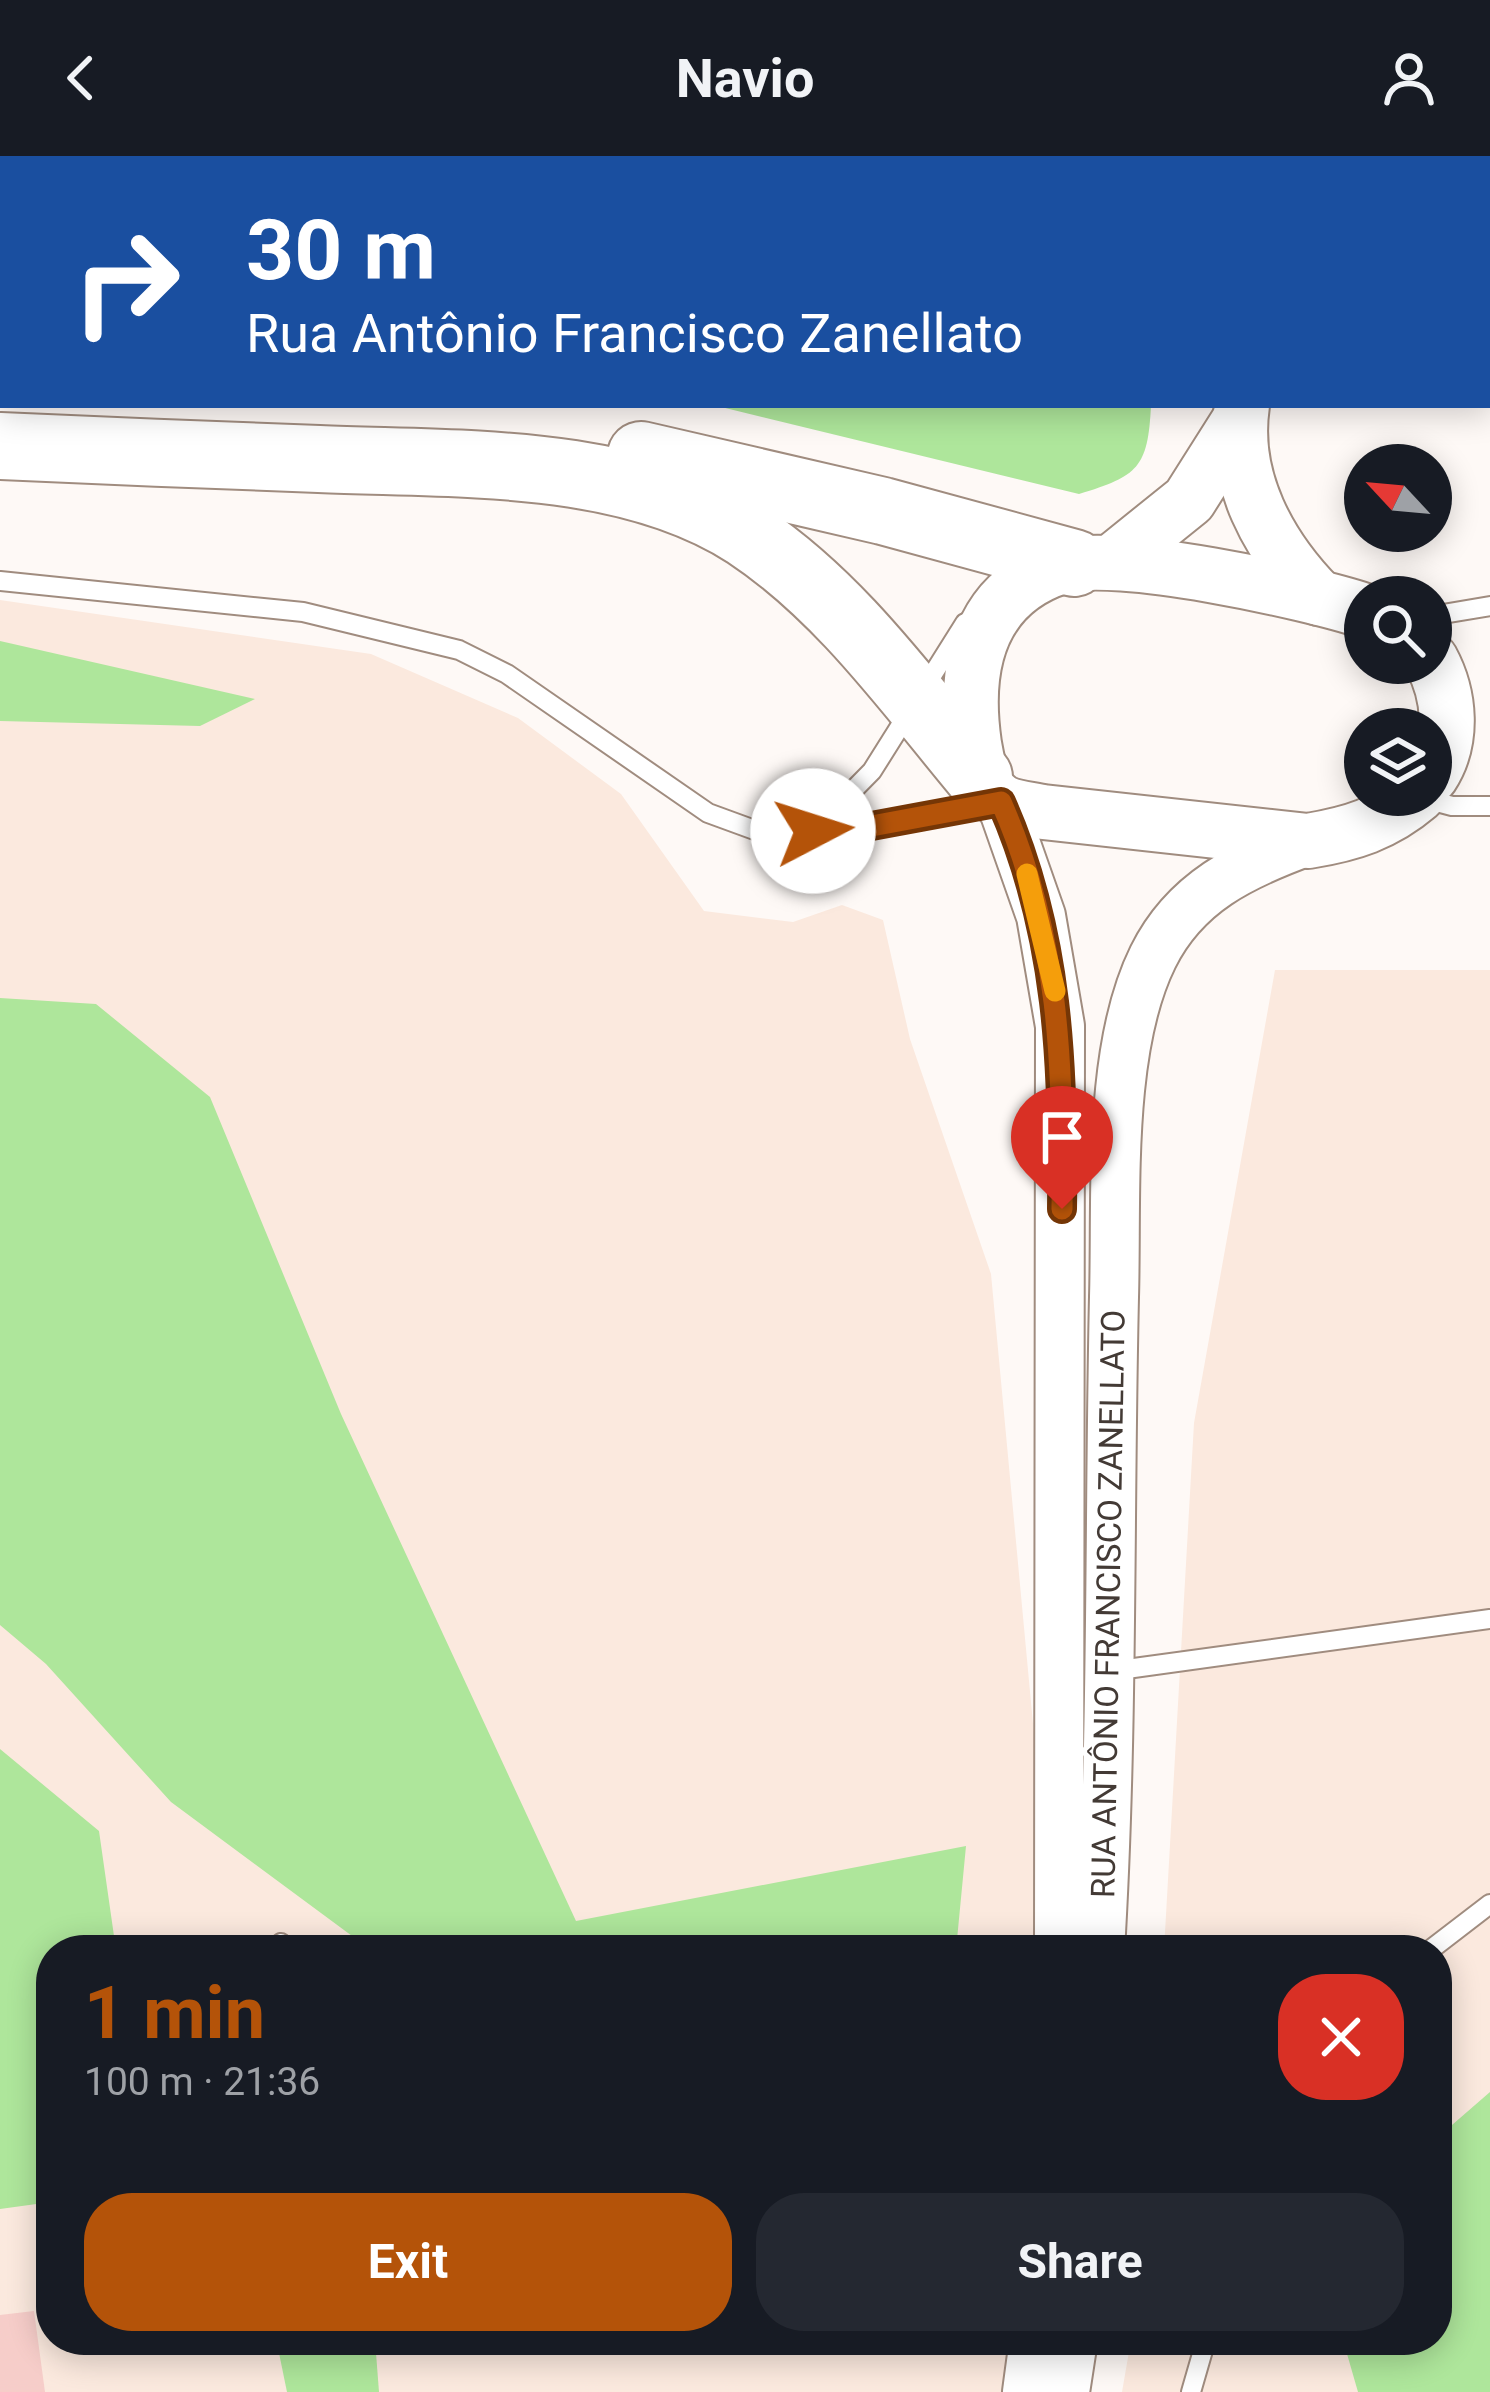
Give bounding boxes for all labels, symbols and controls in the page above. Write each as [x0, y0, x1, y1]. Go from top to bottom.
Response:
icon: back [48, 45, 114, 111]
icon: person [1376, 45, 1442, 111]
text: Navio [676, 47, 814, 110]
text: 30 m [246, 201, 436, 300]
icon: right [48, 204, 204, 360]
text: Rua Antônio Francisco Zanellato [246, 302, 1023, 365]
north arrow [1344, 444, 1452, 552]
map controls [1344, 444, 1452, 816]
button: search [1344, 576, 1452, 684]
button: layers [1344, 708, 1452, 816]
position arrow [750, 768, 876, 894]
pin [1011, 1086, 1113, 1209]
icon: arrive [1029, 1104, 1095, 1170]
street label: RUA ANTÔNIO FRANCISCO ZANELLATO [1083, 1310, 1133, 1898]
text: 1 min [84, 1971, 265, 2056]
button: close [1278, 1974, 1404, 2100]
text: 100 m · 21:36 [84, 2059, 320, 2105]
button: Exit [84, 2193, 732, 2331]
button: Share [756, 2193, 1404, 2331]

